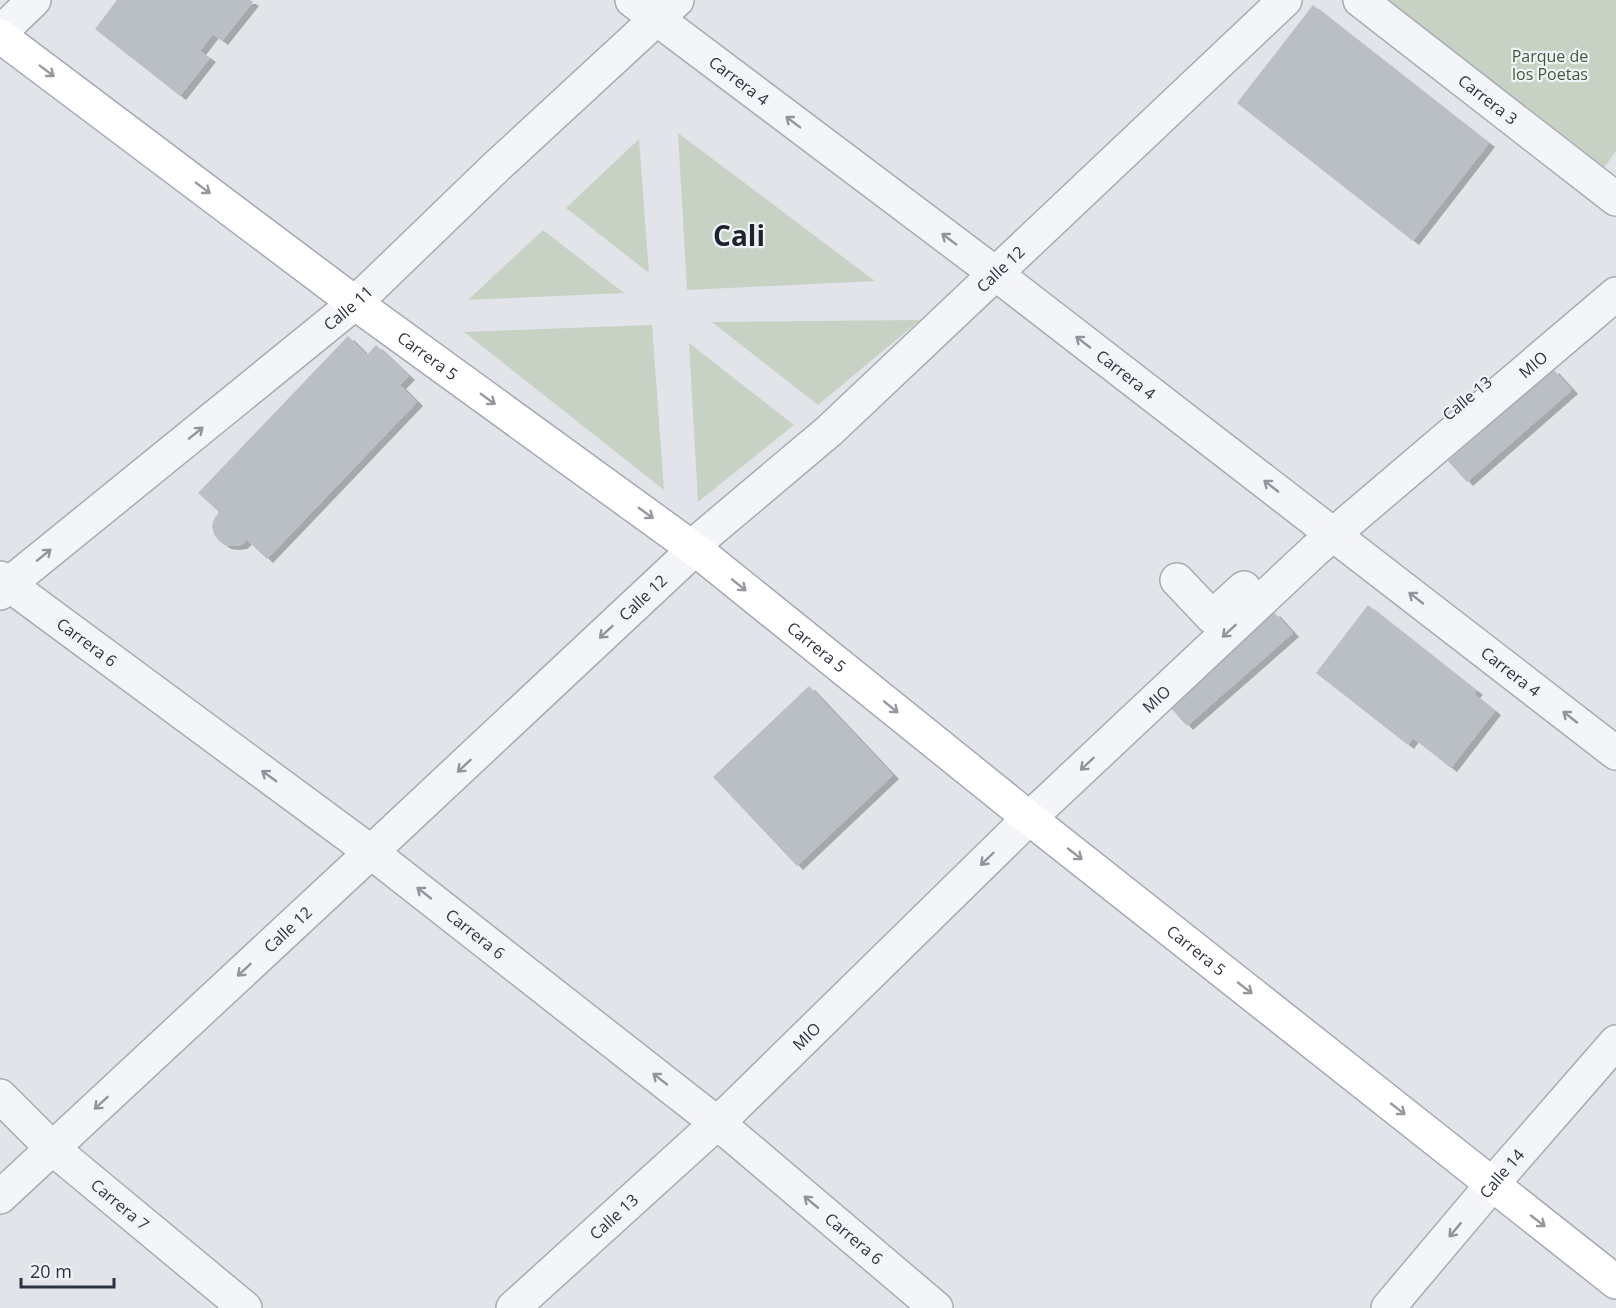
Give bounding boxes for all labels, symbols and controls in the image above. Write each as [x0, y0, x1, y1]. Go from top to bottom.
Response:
park label: Parque de los Poetas [1512, 45, 1588, 85]
street label: Carrera 4 [705, 51, 774, 110]
one-way arrow [38, 65, 54, 77]
street label: Carrera 3 [1454, 69, 1522, 130]
one-way arrow [786, 115, 802, 128]
one-way arrow [194, 182, 210, 195]
district label: Cali [713, 216, 765, 254]
one-way arrow [941, 233, 957, 246]
street label: Calle 12 [972, 241, 1029, 297]
street label: Calle 11 [319, 281, 378, 335]
street label: Carrera 5 [393, 326, 462, 385]
one-way arrow [1076, 335, 1092, 348]
street label: Carrera 4 [1092, 344, 1160, 405]
street label: MIO [1514, 346, 1552, 383]
street label: Calle 13 [1438, 371, 1496, 425]
one-way arrow [479, 393, 495, 405]
one-way arrow [188, 426, 204, 439]
one-way arrow [1263, 480, 1279, 493]
one-way arrow [637, 507, 653, 519]
one-way arrow [36, 549, 52, 562]
street label: Calle 12 [614, 569, 672, 626]
one-way arrow [731, 578, 747, 591]
one-way arrow [1408, 591, 1424, 604]
street label: Carrera 6 [52, 613, 121, 672]
street label: Carrera 5 [783, 616, 851, 677]
one-way arrow [1222, 624, 1237, 638]
one-way arrow [599, 625, 614, 639]
street label: Carrera 4 [1476, 642, 1545, 702]
street label: MIO [1137, 680, 1175, 718]
one-way arrow [883, 700, 898, 714]
one-way arrow [1562, 711, 1578, 724]
one-way arrow [1080, 757, 1095, 771]
one-way arrow [456, 759, 471, 773]
one-way arrow [261, 770, 277, 782]
one-way arrow [1067, 848, 1083, 861]
one-way arrow [980, 851, 995, 866]
one-way arrow [416, 887, 432, 900]
street label: Calle 12 [259, 901, 317, 957]
street label: Carrera 6 [441, 904, 510, 964]
street label: Carrera 5 [1162, 920, 1231, 981]
one-way arrow [237, 963, 252, 977]
one-way arrow [1236, 982, 1252, 995]
street label: MIO [788, 1017, 825, 1055]
one-way arrow [652, 1072, 668, 1085]
one-way arrow [94, 1096, 109, 1110]
one-way arrow [1389, 1103, 1405, 1116]
street label: Calle 14 [1474, 1144, 1529, 1203]
street label: Carrera 7 [86, 1174, 154, 1235]
street label: Calle 13 [585, 1189, 643, 1244]
one-way arrow [804, 1195, 819, 1209]
street label: Carrera 6 [820, 1208, 888, 1269]
one-way arrow [1530, 1214, 1546, 1227]
one-way arrow [1448, 1222, 1461, 1238]
scale bar [21, 1251, 114, 1289]
text: 20 m [30, 1259, 72, 1283]

